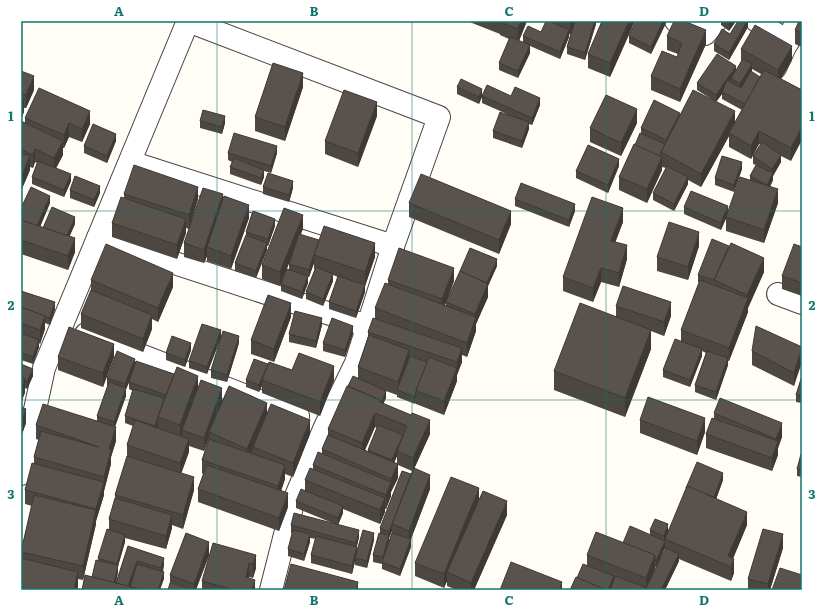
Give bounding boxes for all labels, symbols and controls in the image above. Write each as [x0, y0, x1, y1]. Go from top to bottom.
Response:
text: A [114, 1, 124, 20]
text: B [310, 1, 319, 20]
text: C [504, 1, 514, 20]
text: D [699, 1, 709, 20]
text: 1 [8, 106, 14, 125]
text: 1 [809, 106, 815, 125]
text: 2 [8, 295, 15, 314]
text: 2 [809, 295, 816, 314]
text: 3 [7, 484, 15, 503]
text: 3 [808, 484, 816, 503]
text: A [114, 590, 124, 609]
text: B [310, 590, 319, 609]
text: C [504, 590, 514, 609]
text: D [699, 590, 709, 609]

